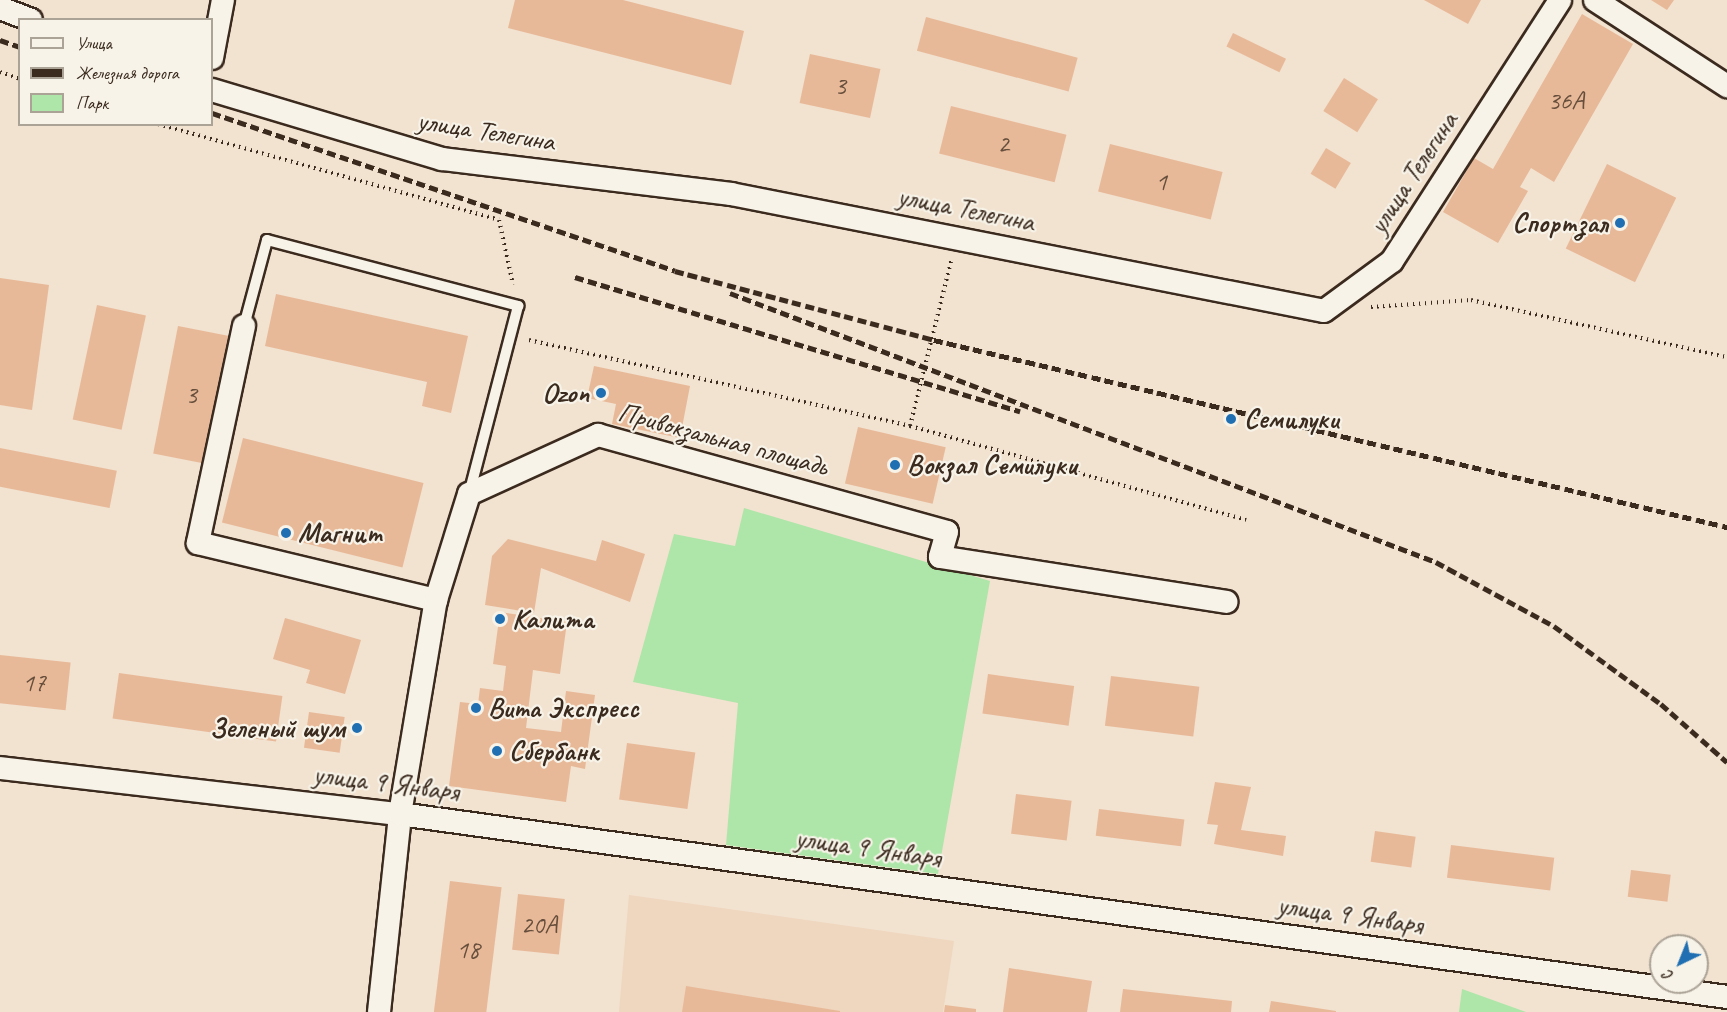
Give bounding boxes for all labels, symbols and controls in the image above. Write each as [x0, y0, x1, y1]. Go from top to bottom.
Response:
legend [18, 18, 213, 126]
text: Улица [76, 32, 112, 54]
text: Железная дорога [76, 62, 179, 84]
house number: 3 [834, 70, 846, 102]
house number: 36А [1548, 85, 1584, 117]
text: Парк [76, 92, 108, 114]
street label: улица Телегина [414, 103, 558, 159]
street label: улица Телегина [1361, 105, 1465, 241]
house number: 2 [997, 128, 1009, 160]
house number: 1 [1155, 166, 1167, 198]
street label: улица Телегина [894, 179, 1038, 239]
place label: Спортзал [1512, 206, 1608, 240]
marker: Спортзал [1613, 216, 1627, 230]
place label: Ozon [542, 376, 589, 410]
house number: 3 [185, 379, 197, 411]
marker: Ozon [594, 386, 608, 400]
street label: Привокзальная площадь [615, 395, 831, 483]
place label: Семилуки [1244, 402, 1339, 436]
marker: Семилуки [1222, 410, 1240, 428]
place label: Вокзал Семилуки [907, 448, 1077, 482]
marker: Вокзал Семилуки [888, 458, 902, 472]
place label: Магнит [298, 516, 383, 550]
marker: Магнит [279, 526, 293, 540]
place label: Калита [512, 602, 593, 636]
marker: Калита [493, 612, 507, 626]
house number: 17 [22, 667, 46, 699]
place label: Вита Экспресс [488, 691, 637, 725]
marker: Вита Экспресс [469, 701, 483, 715]
place label: Зеленый шум [209, 711, 345, 745]
marker: Зеленый шум [350, 721, 364, 735]
place label: Сбербанк [509, 734, 598, 768]
marker: Сбербанк [490, 744, 504, 758]
street label: улица 9 Января [311, 757, 461, 809]
street label: улица 9 Января [793, 821, 943, 875]
street label: улица 9 Января [1275, 888, 1425, 942]
house number: 20А [521, 909, 557, 941]
house number: 18 [456, 934, 480, 966]
north arrow [1649, 934, 1709, 994]
text: С [1658, 966, 1678, 986]

